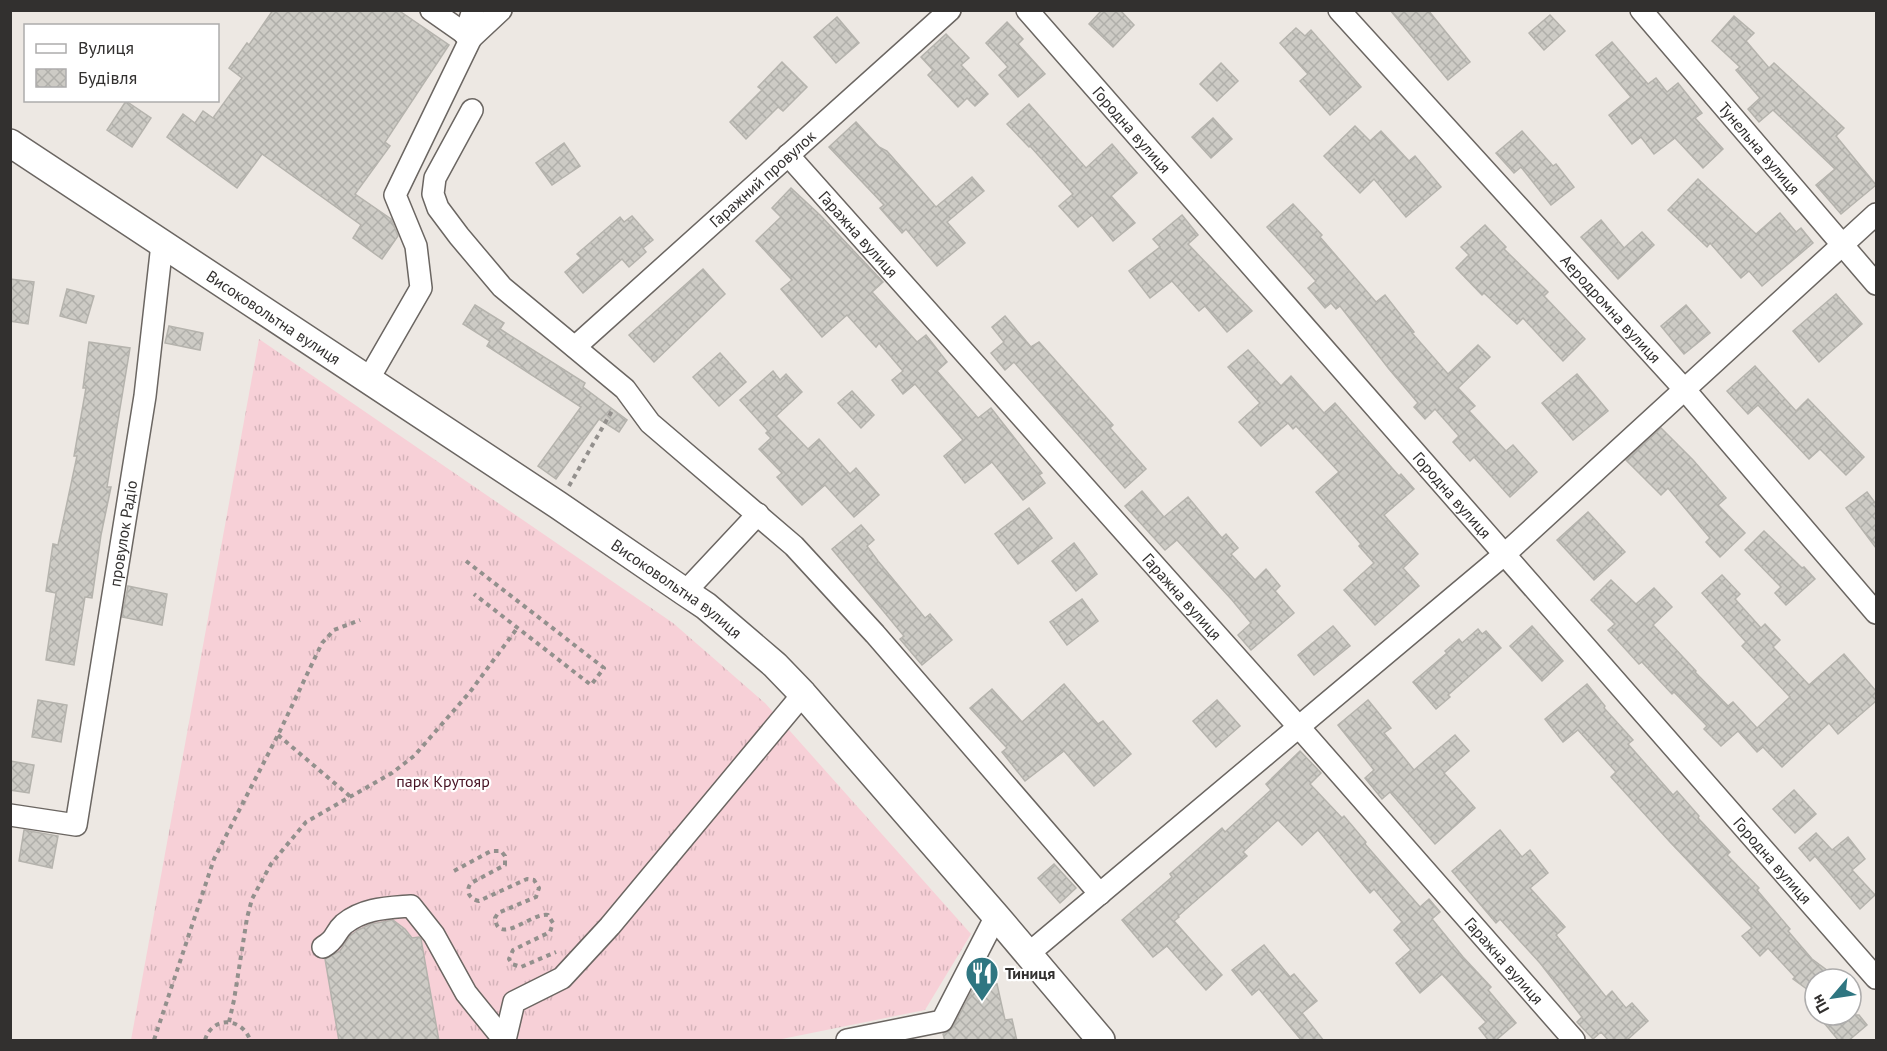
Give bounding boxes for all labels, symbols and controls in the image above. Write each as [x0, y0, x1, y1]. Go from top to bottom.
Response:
legend [24, 24, 219, 102]
text: Вулиця [78, 36, 134, 59]
text: Будівля [78, 66, 137, 89]
street label: Городна вулиця [1088, 82, 1175, 177]
street label: Тунельна вулиця [1714, 98, 1805, 199]
street label: Гаражний провулок [705, 125, 820, 231]
street label: Гаражна вулиця [815, 186, 903, 282]
street label: Аеродромна вулиця [1556, 250, 1665, 367]
street label: Високовольтна вулиця [203, 266, 345, 369]
street label: Городна вулиця [1409, 447, 1496, 542]
street label: провулок Радіо [104, 479, 141, 588]
street label: Високовольтна вулиця [608, 535, 746, 642]
street label: Гаражна вулиця [1138, 549, 1226, 644]
park label: парк Крутояр [396, 771, 490, 791]
street label: Городна вулиця [1729, 813, 1816, 908]
street label: Гаражна вулиця [1461, 913, 1548, 1008]
restaurant icon: Тиниця [964, 955, 1000, 1002]
place label: Тиниця [1005, 963, 1055, 983]
north arrow [1803, 967, 1863, 1027]
text: Пн [1807, 991, 1833, 1017]

